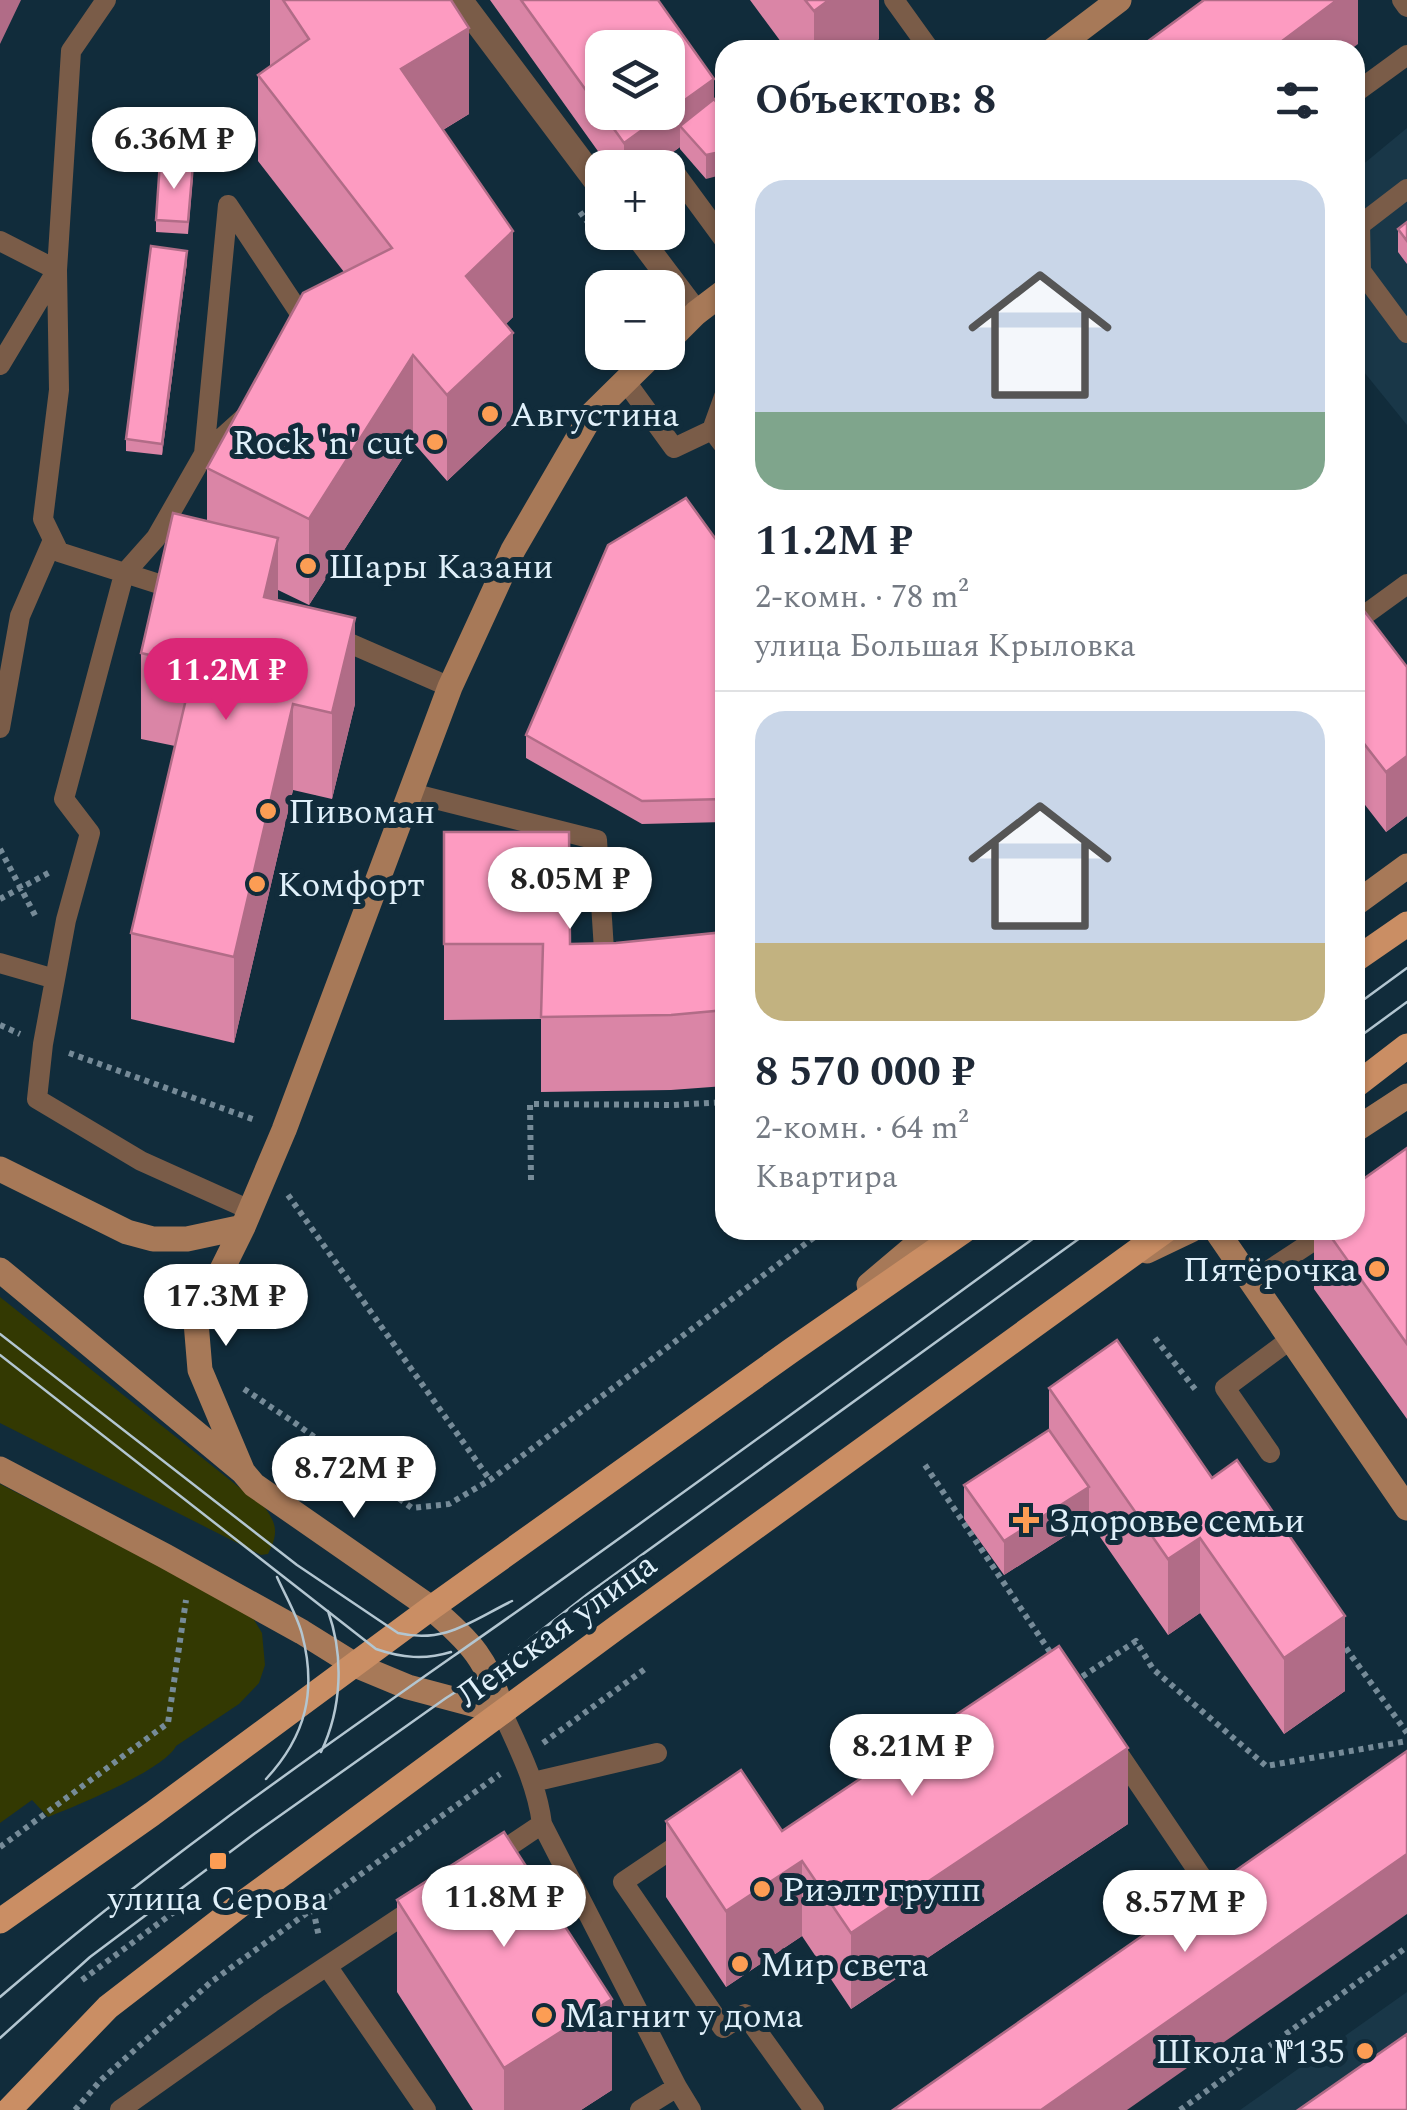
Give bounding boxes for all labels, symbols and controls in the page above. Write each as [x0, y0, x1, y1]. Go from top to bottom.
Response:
map controls [585, 30, 685, 370]
button: layers [585, 30, 685, 130]
text: Объектов: 8 [755, 69, 996, 132]
icon: filters [1270, 73, 1325, 128]
pin: 6.36M ₽ [82, 107, 266, 192]
text: 6.36M ₽ [114, 115, 234, 164]
button: + [585, 150, 685, 250]
icon: home [950, 245, 1130, 425]
button: − [585, 270, 685, 370]
place label: Августина [510, 389, 679, 442]
marker: Августина [479, 403, 501, 425]
place label: Rock 'n' cut [232, 417, 415, 470]
marker: Rock 'n' cut [424, 431, 446, 453]
text: 11.2M ₽ [755, 510, 913, 573]
place label: Шары Казани [328, 541, 554, 594]
marker: Шары Казани [297, 555, 319, 577]
text: 2-комн. · 78 m² [755, 573, 969, 622]
text: улица Большая Крыловка [755, 622, 1136, 671]
pin: 11.2M ₽ [134, 638, 318, 723]
text: 11.2M ₽ [166, 646, 286, 695]
icon: home [950, 776, 1130, 956]
place label: Пивоман [288, 786, 435, 839]
marker: Пивоман [257, 800, 279, 822]
pin: 8.05M ₽ [478, 847, 662, 932]
text: 8.05M ₽ [510, 855, 630, 904]
place label: Комфорт [277, 859, 425, 912]
marker: Комфорт [246, 873, 268, 895]
text: 8 570 000 ₽ [755, 1041, 975, 1104]
text: 2-комн. · 64 m² [755, 1104, 969, 1153]
text: Квартира [755, 1153, 898, 1202]
place label: Пятёрочка [1183, 1244, 1357, 1297]
marker: Пятёрочка [1366, 1258, 1388, 1280]
pin: 17.3M ₽ [134, 1264, 318, 1349]
text: 17.3M ₽ [166, 1272, 286, 1321]
pin: 8.72M ₽ [262, 1436, 446, 1521]
text: 8.72M ₽ [294, 1444, 414, 1493]
place label: Здоровье семьи [1048, 1495, 1305, 1548]
marker: Здоровье семьи [1013, 1507, 1039, 1533]
street label: Ленская улица [445, 1539, 669, 1721]
pin: 8.21M ₽ [820, 1714, 1004, 1799]
text: 8.21M ₽ [852, 1722, 972, 1771]
marker: улица Серова [207, 1850, 229, 1872]
place label: Риэлт групп [782, 1864, 981, 1917]
pin: 11.8M ₽ [412, 1865, 596, 1950]
pin: 8.57M ₽ [1093, 1870, 1277, 1955]
place label: улица Серова [107, 1873, 328, 1926]
text: 11.8M ₽ [444, 1873, 564, 1922]
marker: Риэлт групп [751, 1878, 773, 1900]
text: 8.57M ₽ [1125, 1878, 1245, 1927]
place label: Мир света [760, 1939, 929, 1992]
marker: Мир света [729, 1953, 751, 1975]
place label: Магнит у дома [564, 1990, 803, 2043]
marker: Магнит у дома [533, 2004, 555, 2026]
place label: Школа №135 [1156, 2026, 1345, 2079]
marker: Школа №135 [1354, 2040, 1376, 2062]

